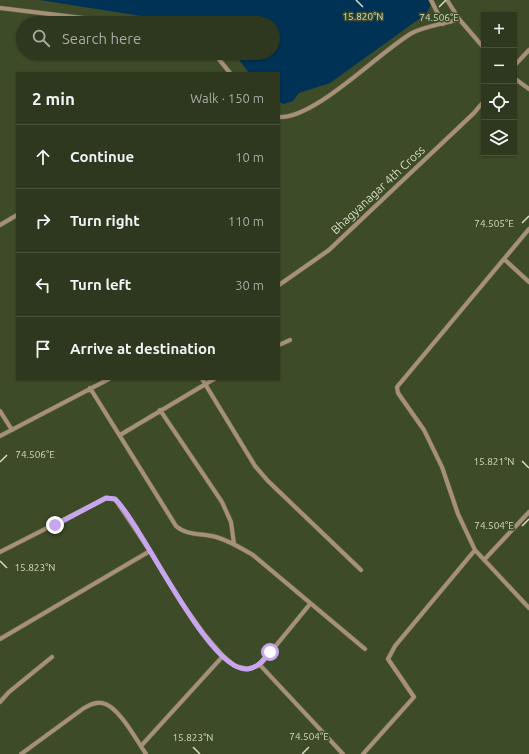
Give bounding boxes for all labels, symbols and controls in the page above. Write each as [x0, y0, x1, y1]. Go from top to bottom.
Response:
text: 15.820°N [342, 11, 384, 22]
text: 74.506°E [419, 12, 459, 23]
map controls [481, 12, 517, 156]
button: + [481, 12, 517, 48]
search box [16, 16, 280, 60]
icon: search [30, 27, 52, 49]
text: Search here [62, 30, 141, 47]
button: − [481, 48, 517, 84]
button: locate [481, 84, 517, 120]
text: 2 min [32, 89, 75, 108]
text: Walk · 150 m [190, 91, 264, 105]
button: layers [481, 120, 517, 156]
street label: Bhagyanagar 4th Cross [328, 143, 427, 236]
icon: ahead [32, 146, 54, 168]
text: Continue [70, 148, 134, 165]
text: 10 m [235, 150, 264, 164]
icon: right [32, 210, 54, 232]
text: Turn right [70, 212, 140, 229]
text: 110 m [228, 214, 264, 228]
text: 74.505°E [474, 218, 514, 229]
icon: left [32, 274, 54, 296]
text: Turn left [70, 276, 131, 293]
text: 30 m [235, 278, 264, 292]
icon: arrive [32, 338, 54, 360]
text: Arrive at destination [70, 340, 216, 357]
text: 74.506°E [15, 449, 55, 460]
text: 15.821°N [473, 456, 515, 467]
route end [46, 516, 64, 534]
text: 74.504°E [474, 520, 514, 531]
text: 15.823°N [14, 562, 56, 573]
route start [261, 643, 279, 661]
text: 74.504°E [289, 731, 329, 742]
text: 15.823°N [172, 732, 214, 743]

